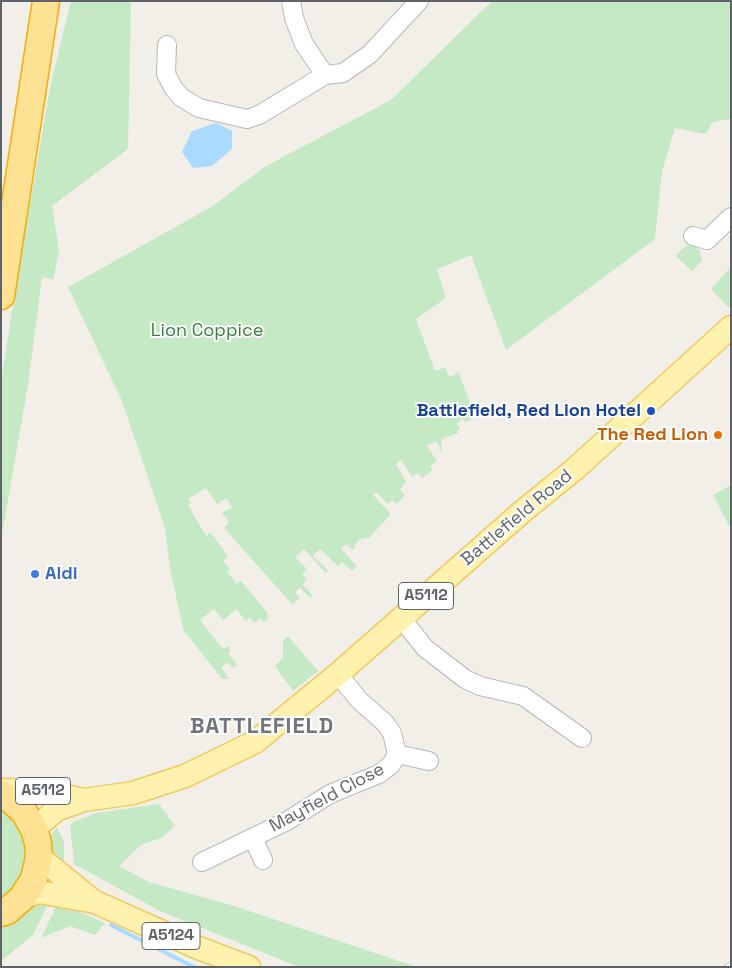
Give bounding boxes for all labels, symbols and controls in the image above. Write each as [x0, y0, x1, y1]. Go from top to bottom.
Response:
park label: Lion Coppice [151, 320, 263, 342]
place label: Battlefield, Red Lion Hotel [416, 400, 641, 422]
marker: Battlefield, Red Lion Hotel [645, 405, 657, 417]
place label: The Red Lion [597, 424, 708, 446]
marker: The Red Lion [712, 429, 724, 441]
street label: Battlefield Road [457, 465, 577, 571]
place label: Aldi [45, 563, 77, 585]
marker: Aldi [29, 568, 41, 580]
road number: A5112 [398, 582, 454, 610]
district label: BATTLEFIELD [188, 714, 336, 740]
street label: Mayfield Close [266, 759, 388, 837]
road number: A5112 [15, 778, 70, 804]
road number: A5124 [142, 922, 200, 949]

